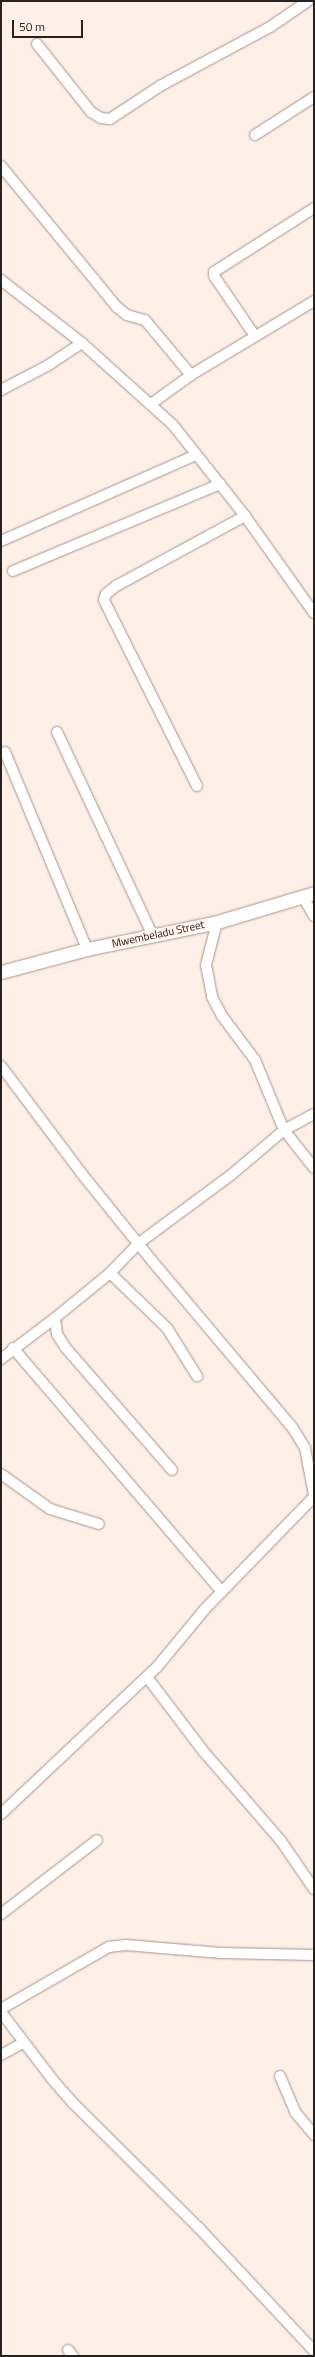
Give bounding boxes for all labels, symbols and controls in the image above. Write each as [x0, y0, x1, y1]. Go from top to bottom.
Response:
scale bar [14, 12, 85, 38]
text: 50 m [19, 17, 45, 36]
street label: Mwembeladu Street [111, 918, 205, 950]

